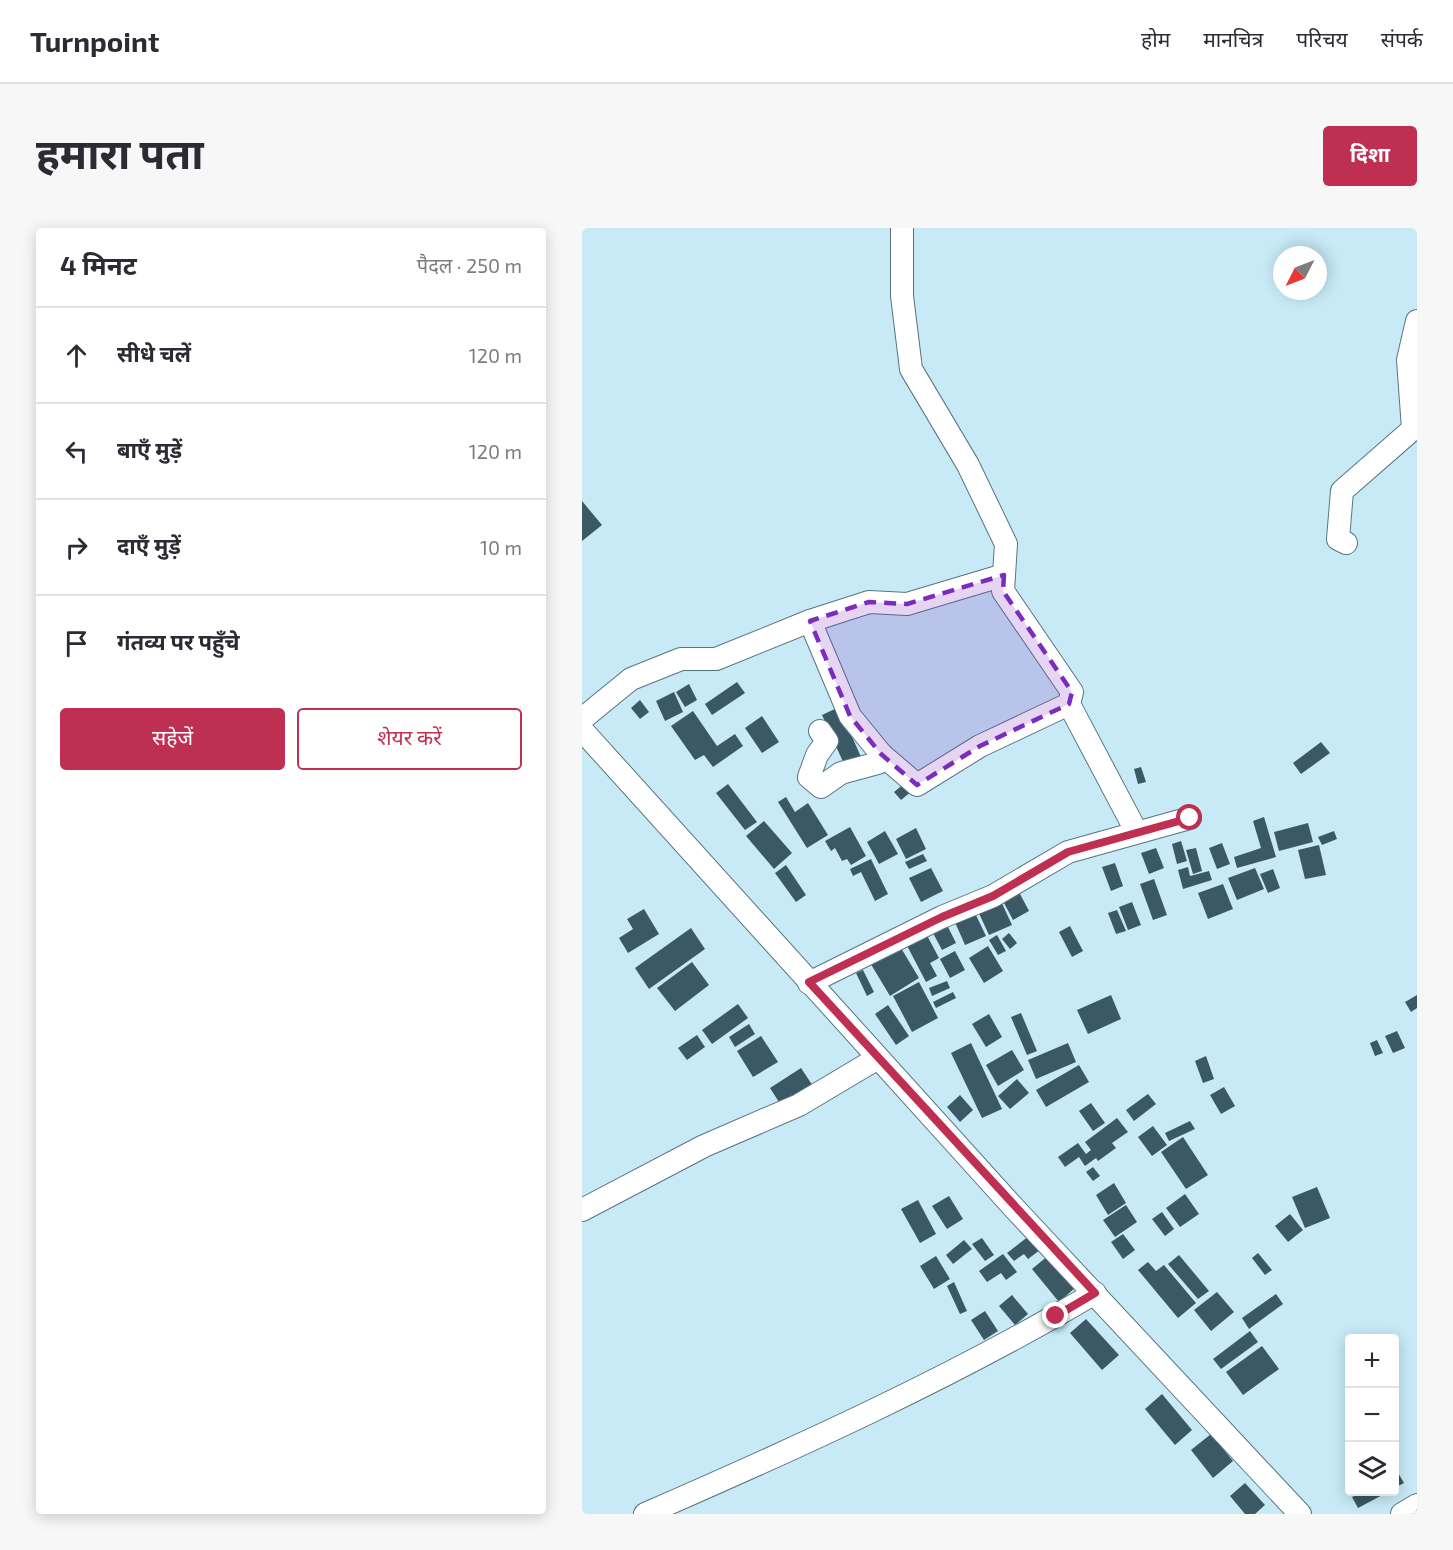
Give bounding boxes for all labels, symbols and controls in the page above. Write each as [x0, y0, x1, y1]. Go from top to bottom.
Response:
text: Turnpoint [30, 24, 159, 58]
text: होम [1141, 26, 1170, 51]
text: मानचित्र [1203, 26, 1263, 51]
text: परिचय [1296, 26, 1348, 51]
text: संपर्क [1381, 26, 1423, 51]
button: दिशा [1323, 126, 1417, 186]
text: हमारा पता [36, 127, 204, 177]
north arrow [1273, 246, 1327, 300]
text: 4 मिनट [60, 249, 137, 280]
text: पैदल · 250 m [417, 253, 522, 277]
icon: ahead [60, 339, 93, 372]
text: सीधे चलें [117, 340, 191, 366]
text: 120 m [469, 343, 522, 367]
icon: left [60, 435, 93, 468]
text: बाएँ मुड़ें [117, 436, 182, 462]
text: 120 m [469, 439, 522, 463]
icon: right [60, 531, 93, 564]
text: दाएँ मुड़ें [117, 532, 181, 558]
text: 10 m [480, 535, 522, 559]
icon: arrive [60, 627, 93, 660]
text: गंतव्य पर पहुँचे [117, 628, 240, 654]
button: सहेजें [60, 708, 285, 770]
button: शेयर करें [297, 708, 522, 770]
route start [1176, 804, 1202, 830]
route end [1042, 1302, 1068, 1328]
map controls [1345, 1334, 1399, 1496]
button: + [1345, 1334, 1399, 1388]
button: − [1345, 1388, 1399, 1442]
button: layers [1345, 1442, 1399, 1496]

